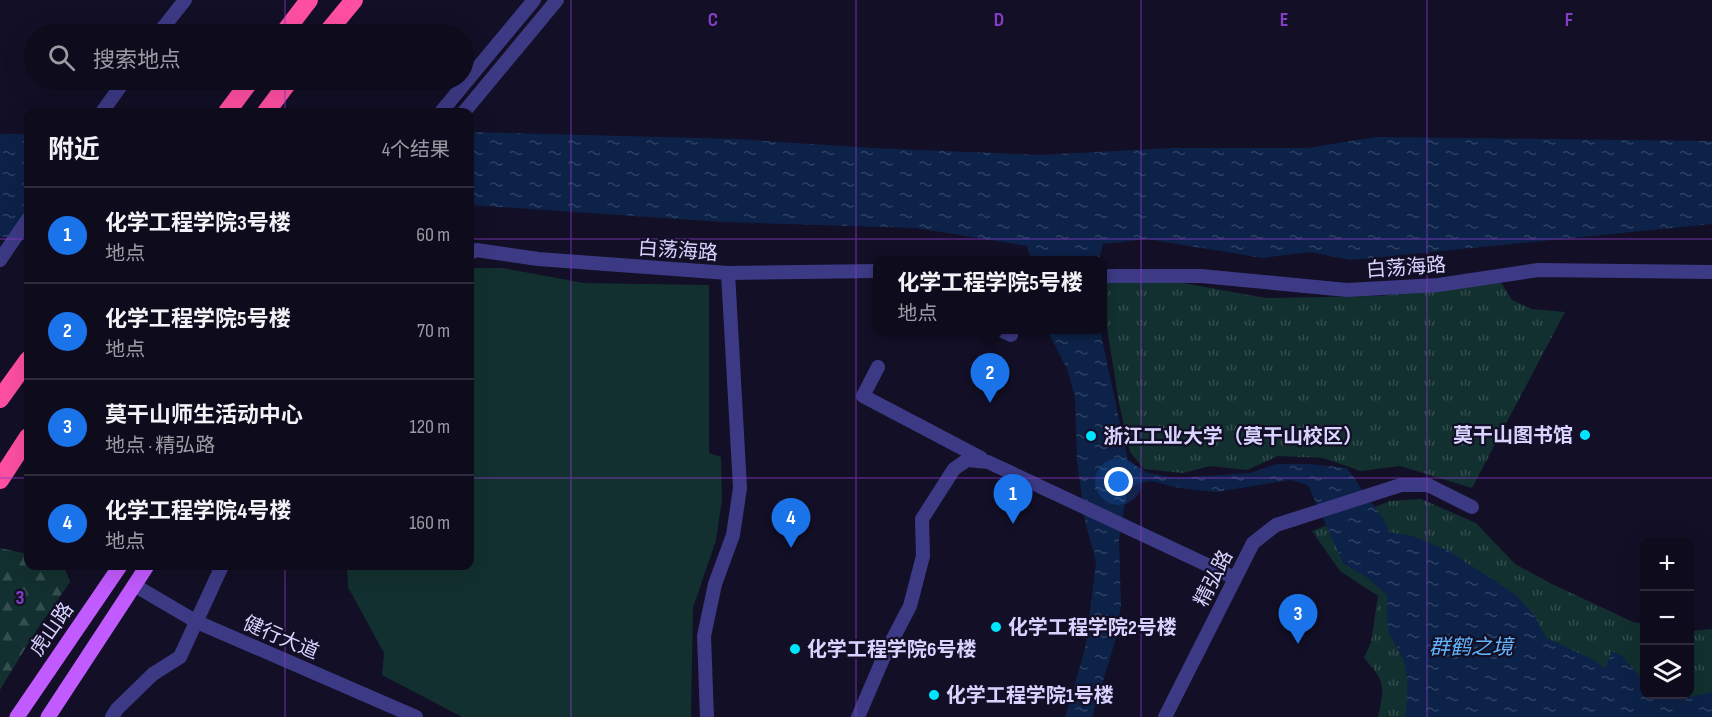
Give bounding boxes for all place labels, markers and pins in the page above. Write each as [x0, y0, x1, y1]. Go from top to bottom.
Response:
pin: 2 [970, 354, 1010, 403]
place label: 莫干山图书馆 [1453, 424, 1573, 448]
place label: 浙江工业大学（莫干山校区） [1103, 425, 1363, 449]
marker: 莫干山图书馆 [1578, 428, 1592, 442]
marker: 浙江工业大学（莫干山校区） [1084, 429, 1098, 443]
pin: 1 [994, 474, 1032, 524]
pin: 4 [772, 498, 810, 548]
pin: 3 [1278, 594, 1318, 644]
place label: 化学工程学院2号楼 [1008, 616, 1177, 640]
marker: 化学工程学院2号楼 [989, 620, 1003, 634]
place label: 化学工程学院6号楼 [807, 638, 976, 662]
marker: 化学工程学院6号楼 [788, 642, 802, 656]
place label: 化学工程学院1号楼 [946, 684, 1114, 708]
marker: 化学工程学院1号楼 [927, 688, 941, 702]

